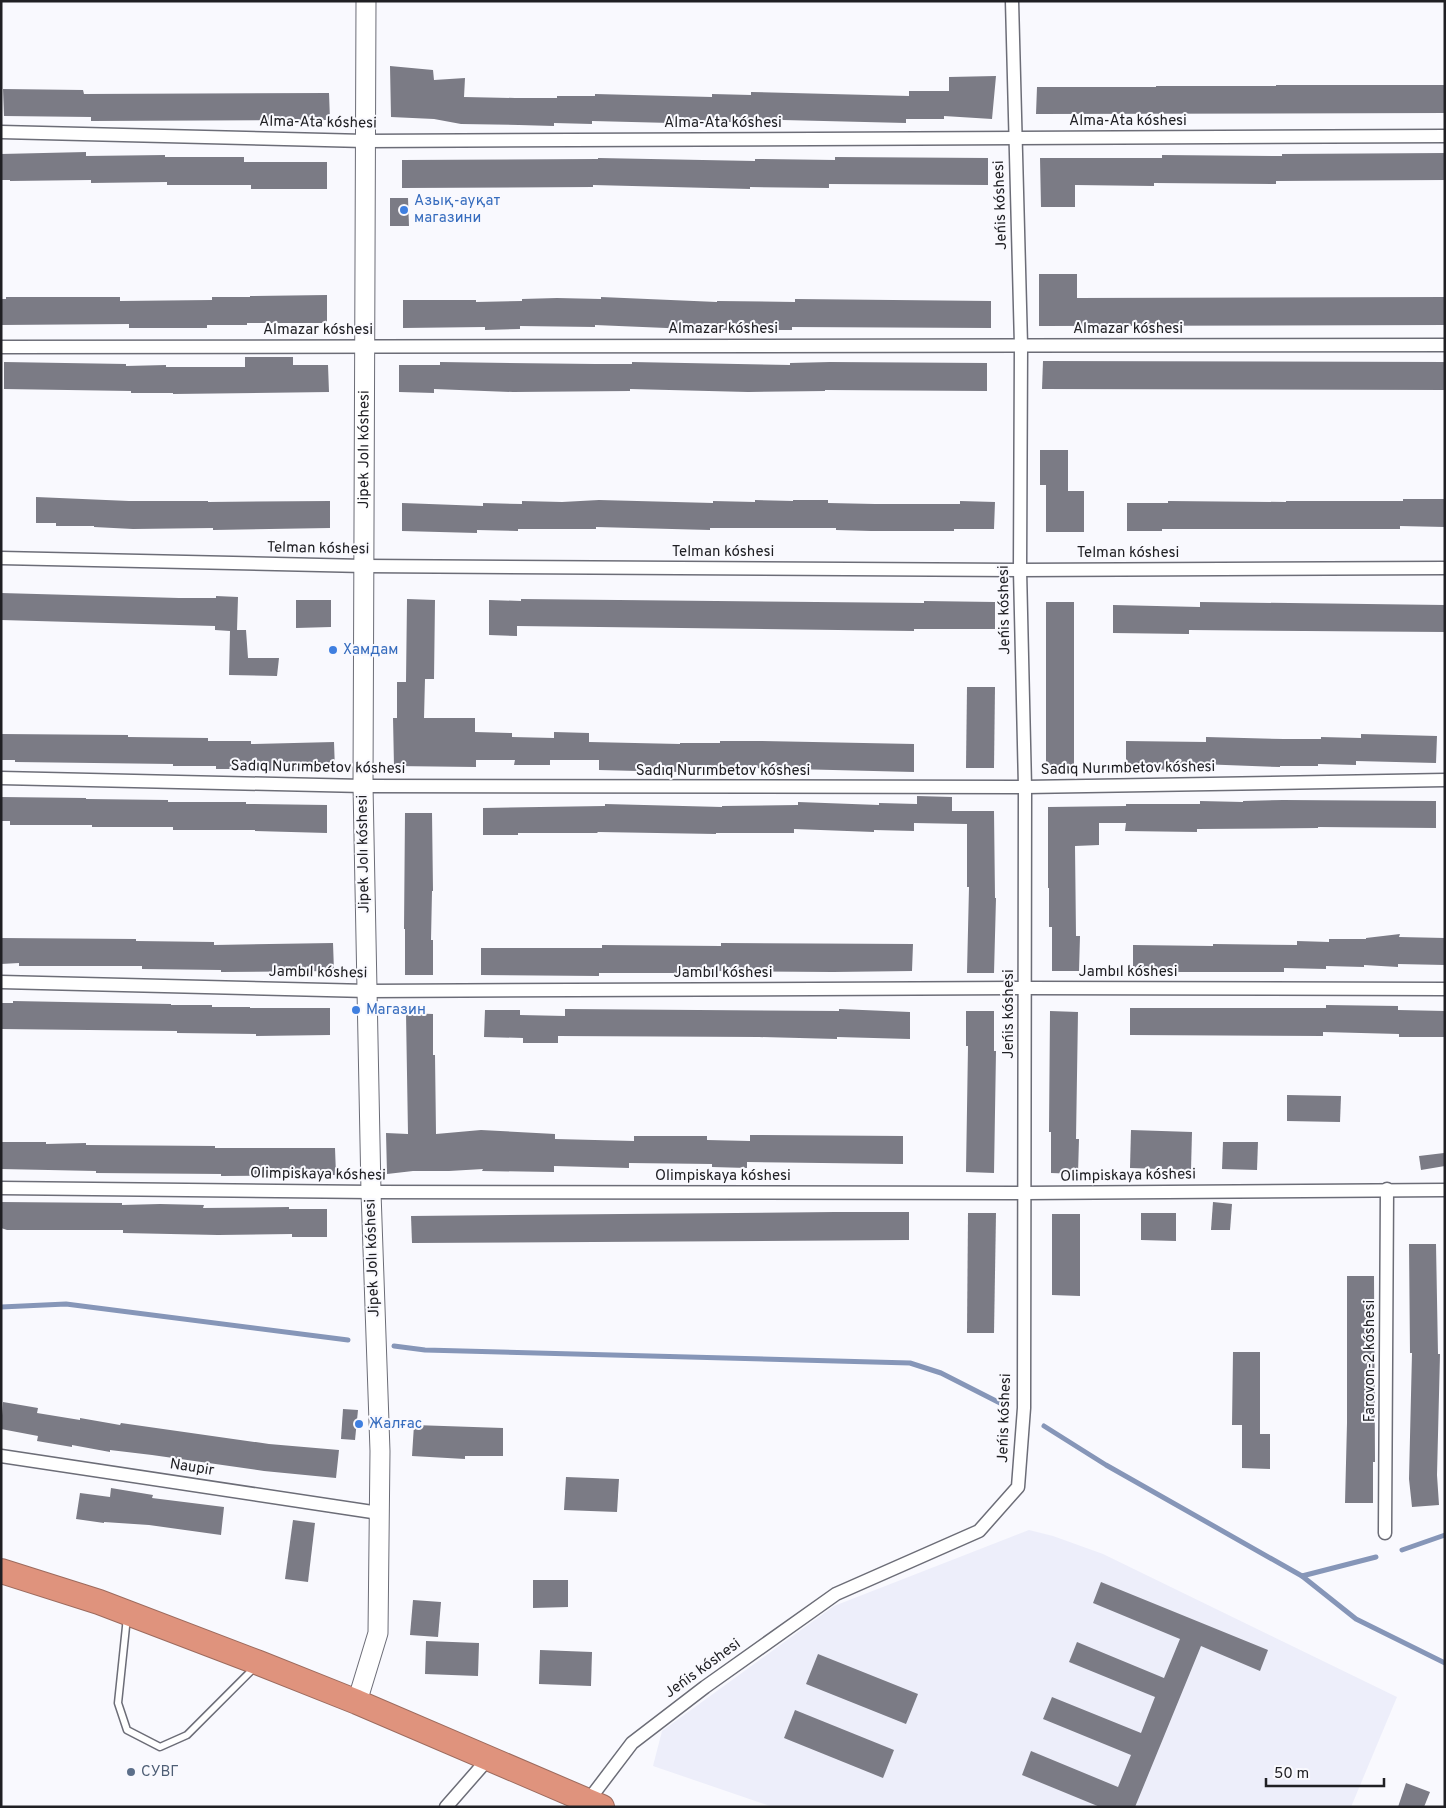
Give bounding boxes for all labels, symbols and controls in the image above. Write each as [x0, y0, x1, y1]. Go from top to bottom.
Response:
street label: Alma-Ata kóshesi [259, 112, 377, 134]
street label: Alma-Ata kóshesi [1069, 112, 1187, 131]
street label: Alma-Ata kóshesi [664, 114, 782, 133]
street label: Jeńis kóshesi [990, 160, 1012, 250]
place label: Азық-ауқат магазини [414, 192, 500, 228]
marker: Азық-ауқат магазини [398, 204, 410, 216]
street label: Almazar kóshesi [668, 320, 778, 339]
street label: Almazar kóshesi [1073, 320, 1183, 339]
street label: Almazar kóshesi [263, 321, 373, 340]
street label: Jipek Jolı kóshesi [355, 390, 374, 509]
street label: Telman kóshesi [267, 539, 369, 559]
street label: Telman kóshesi [672, 543, 774, 562]
street label: Telman kóshesi [1077, 544, 1179, 563]
street label: Jeńis kóshesi [995, 565, 1015, 655]
place label: Хамдам [343, 641, 398, 660]
marker: Хамдам [327, 644, 339, 656]
street label: Sadıq Nurımbetov kóshesi [230, 757, 406, 779]
street label: Sadıq Nurımbetov kóshesi [1040, 758, 1216, 780]
street label: Sadıq Nurımbetov kóshesi [636, 762, 810, 781]
street label: Jipek Jolı kóshesi [353, 795, 375, 913]
street label: Jambıl kóshesi [268, 963, 368, 983]
street label: Jambıl kóshesi [1079, 963, 1177, 982]
street label: Jambıl kóshesi [674, 964, 772, 983]
street label: Jeńis kóshesi [1000, 969, 1019, 1059]
place label: Магазин [366, 1001, 426, 1020]
marker: Магазин [350, 1004, 362, 1016]
street label: Olimpiskaya kóshesi [250, 1164, 386, 1186]
street label: Olimpiskaya kóshesi [1060, 1165, 1196, 1187]
street label: Olimpiskaya kóshesi [655, 1167, 791, 1186]
street label: Jipek Jolı kóshesi [361, 1198, 385, 1318]
street label: Farovon-2 kóshesi [1361, 1300, 1380, 1422]
street label: Jeńis kóshesi [994, 1373, 1016, 1463]
place label: Жалғас [369, 1415, 422, 1434]
marker: Жалғас [353, 1418, 365, 1430]
street label: Naupir [168, 1455, 216, 1481]
street label: Jeńis kóshesi [661, 1635, 745, 1703]
scale bar [1266, 1756, 1384, 1788]
place label: СУВГ [141, 1763, 179, 1782]
text: 50 m [1274, 1765, 1309, 1784]
marker: СУВГ [125, 1766, 137, 1778]

